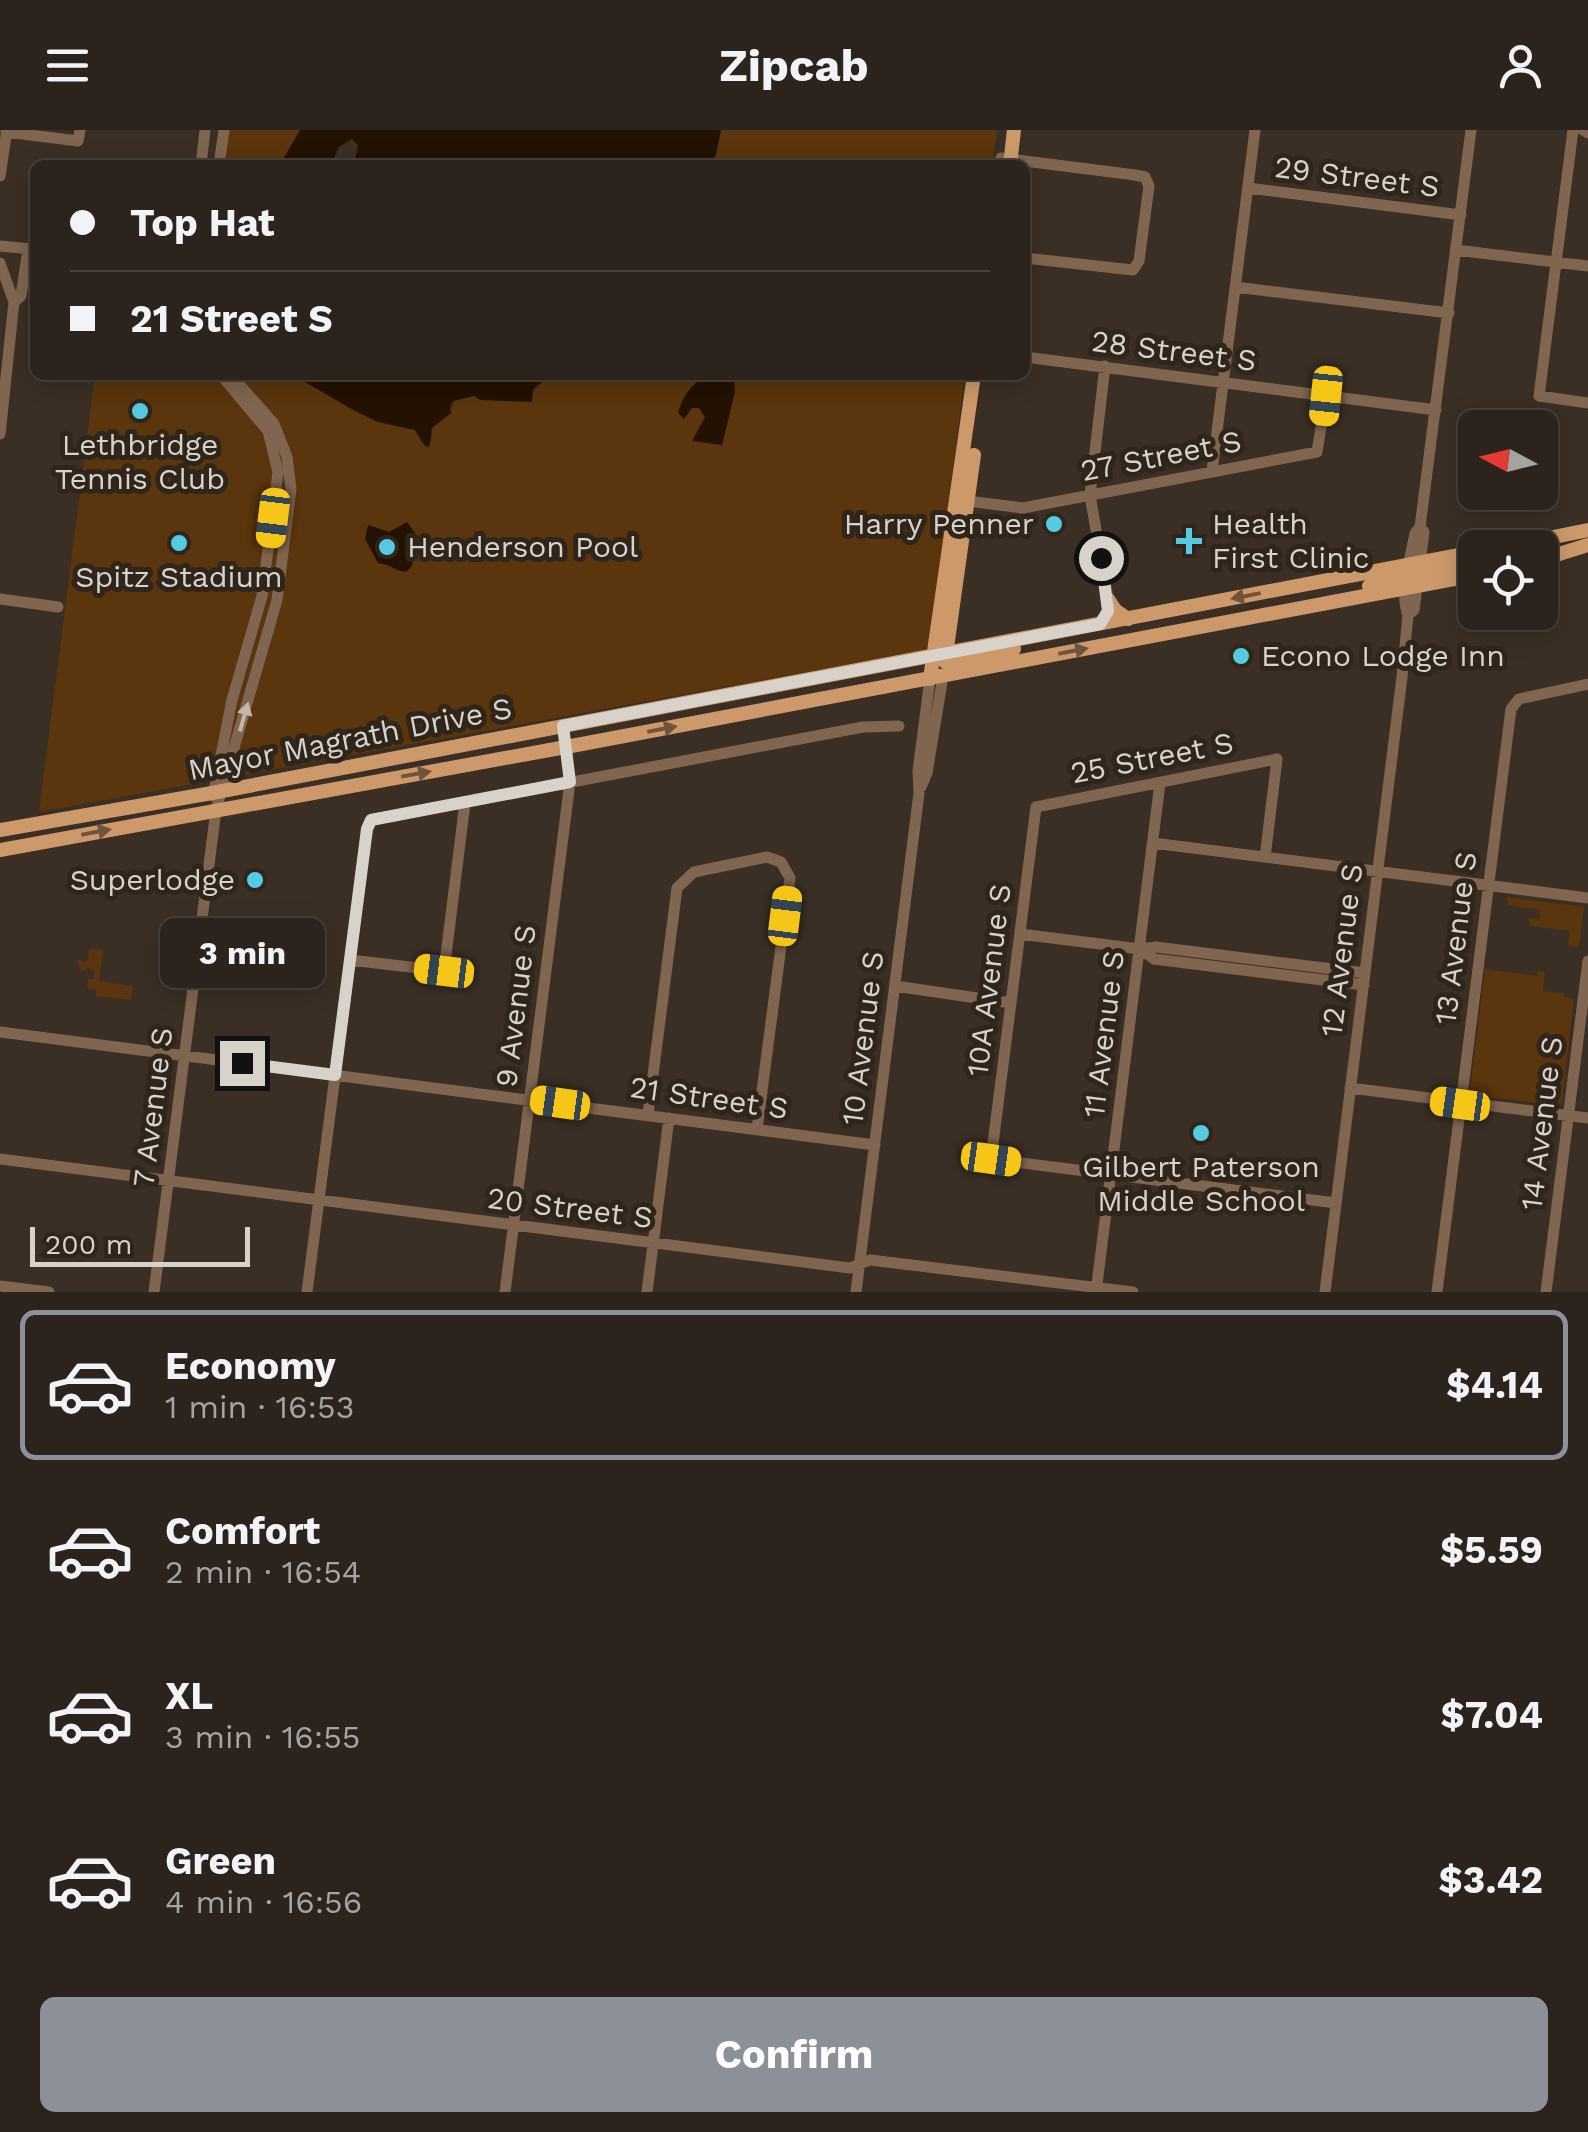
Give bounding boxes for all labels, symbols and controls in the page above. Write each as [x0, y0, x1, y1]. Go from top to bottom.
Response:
icon: menu [40, 38, 95, 93]
icon: person [1493, 38, 1548, 93]
text: Zipcab [719, 39, 869, 92]
street label: 29 Street S [1273, 149, 1442, 204]
text: Top Hat [130, 201, 275, 245]
text: 21 Street S [130, 297, 333, 341]
street label: 28 Street S [1090, 323, 1259, 378]
car [1308, 365, 1344, 427]
marker: Lethbridge Tennis Club [129, 400, 151, 422]
north arrow [1458, 410, 1558, 510]
map controls [1458, 410, 1558, 630]
street label: 27 Street S [1078, 423, 1244, 488]
place label: Lethbridge Tennis Club [55, 427, 225, 496]
car [254, 486, 292, 550]
place label: Harry Penner [844, 506, 1034, 541]
place label: Health First Clinic [1212, 506, 1370, 575]
marker: Harry Penner [1043, 513, 1065, 535]
marker: Health First Clinic [1176, 528, 1202, 554]
place label: Henderson Pool [407, 529, 638, 564]
button: locate [1458, 530, 1558, 630]
marker: Spitz Stadium [168, 532, 190, 554]
marker: Henderson Pool [376, 536, 398, 558]
route start [1079, 536, 1124, 581]
place label: Spitz Stadium [75, 559, 283, 594]
one-way arrow [1230, 589, 1261, 605]
place label: Econo Lodge Inn [1261, 638, 1505, 673]
one-way arrow [1058, 643, 1089, 659]
marker: Econo Lodge Inn [1230, 645, 1252, 667]
street label: Mayor Magrath Drive S [185, 690, 515, 787]
one-way arrow [237, 701, 252, 731]
one-way arrow [647, 721, 679, 736]
street label: 25 Street S [1068, 725, 1236, 790]
one-way arrow [400, 766, 432, 781]
one-way arrow [81, 824, 112, 839]
street label: 13 Avenue S [1428, 850, 1483, 1026]
place label: Superlodge [70, 862, 235, 897]
street label: 12 Avenue S [1314, 862, 1369, 1038]
marker: Superlodge [244, 869, 266, 891]
street label: 10A Avenue S [959, 882, 1018, 1078]
car [766, 884, 804, 948]
callout: 3 min [160, 918, 324, 988]
street label: 9 Avenue S [488, 923, 543, 1089]
text: 3 min [199, 934, 286, 972]
street label: 11 Avenue S [1076, 948, 1131, 1119]
street label: 10 Avenue S [834, 949, 891, 1127]
car [412, 952, 476, 990]
street label: 7 Avenue S [125, 1025, 180, 1189]
street label: 14 Avenue S [1513, 1034, 1570, 1212]
route end [220, 1041, 265, 1086]
street label: 21 Street S [628, 1069, 790, 1126]
car [528, 1084, 592, 1122]
car [1428, 1085, 1492, 1123]
marker: Gilbert Paterson Middle School [1190, 1122, 1212, 1144]
car [959, 1140, 1023, 1178]
place label: Gilbert Paterson Middle School [1082, 1149, 1320, 1218]
street label: 20 Street S [485, 1180, 655, 1235]
scale bar [30, 1222, 250, 1266]
text: 200 m [45, 1228, 132, 1261]
icon: car [45, 1340, 135, 1430]
text: Economy [165, 1344, 336, 1388]
text: $4.14 [1446, 1363, 1543, 1407]
text: 1 min · 16:53 [165, 1388, 354, 1426]
icon: car [45, 1505, 135, 1595]
text: Comfort [165, 1509, 320, 1553]
text: $5.59 [1440, 1528, 1543, 1572]
text: 2 min · 16:54 [165, 1553, 361, 1591]
icon: car [45, 1670, 135, 1760]
text: XL [165, 1674, 213, 1718]
text: $7.04 [1440, 1693, 1543, 1737]
text: 3 min · 16:55 [165, 1718, 360, 1756]
icon: car [45, 1835, 135, 1925]
text: Green [165, 1839, 276, 1883]
text: $3.42 [1438, 1858, 1543, 1902]
text: 4 min · 16:56 [165, 1883, 362, 1921]
button: Confirm [40, 1997, 1548, 2112]

